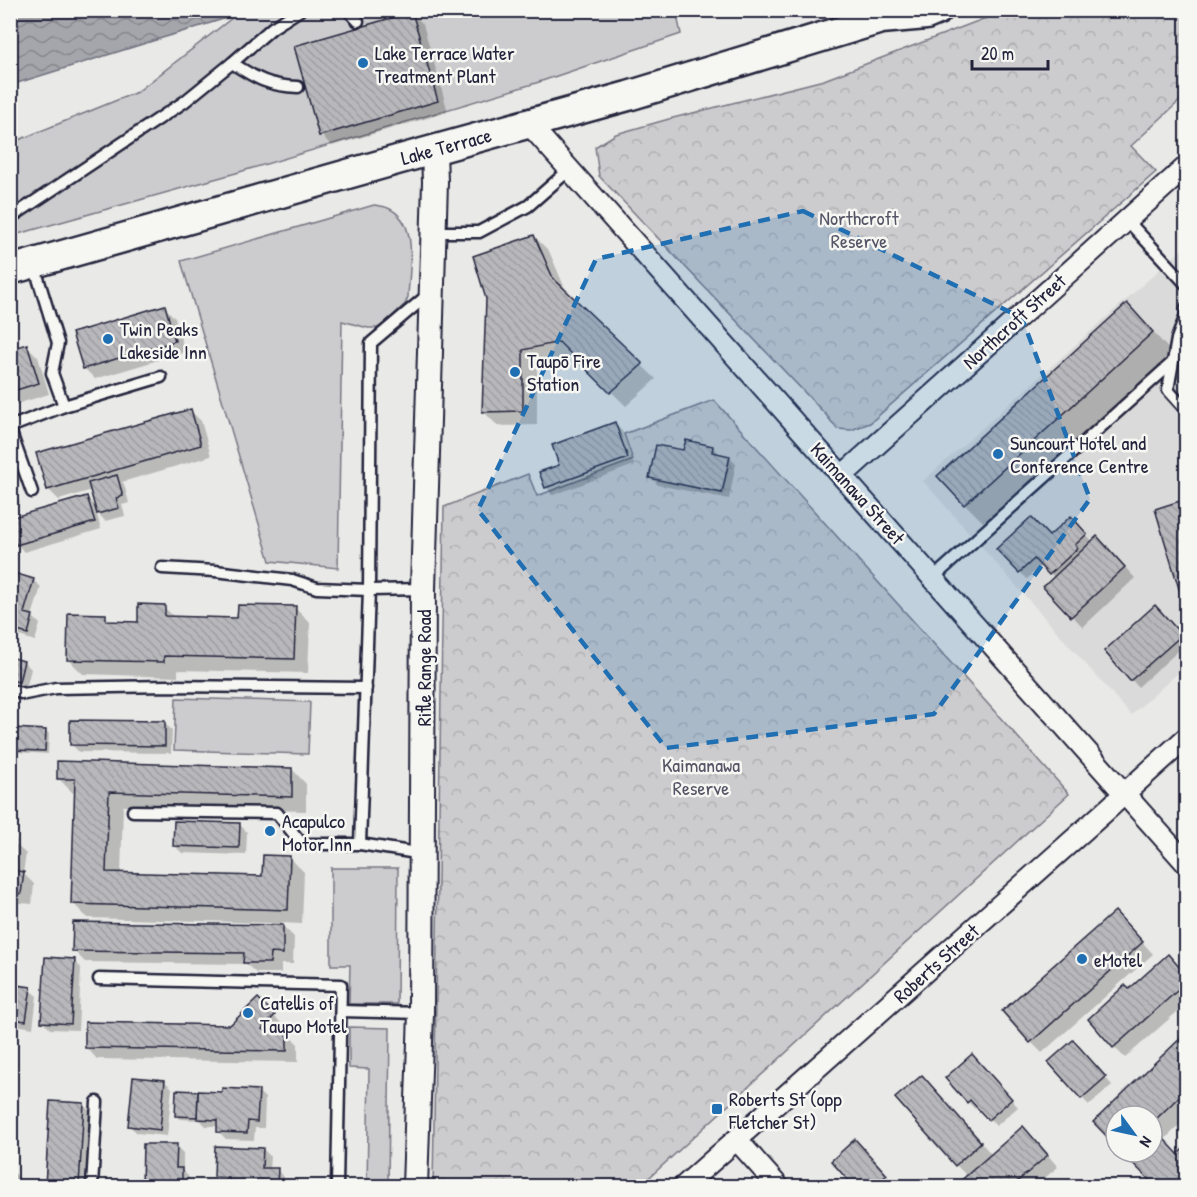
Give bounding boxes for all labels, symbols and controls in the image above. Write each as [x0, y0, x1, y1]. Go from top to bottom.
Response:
scale bar [972, 33, 1048, 71]
place label: Lake Terrace Water Treatment Plant [375, 39, 515, 89]
text: 20 m [981, 41, 1014, 66]
marker: Lake Terrace Water Treatment Plant [356, 56, 370, 70]
street label: Lake Terrace [398, 121, 494, 171]
park label: Northcroft Reserve [819, 204, 900, 254]
street label: Northcroft Street [957, 267, 1072, 375]
place label: Twin Peaks Lakeside Inn [120, 315, 207, 365]
marker: Twin Peaks Lakeside Inn [101, 332, 115, 346]
place label: Taupō Fire Station [527, 347, 601, 397]
marker: Taupō Fire Station [508, 365, 522, 379]
place label: Suncourt Hotel and Conference Centre [1010, 429, 1149, 479]
street label: Kaimanawa Street [805, 436, 912, 551]
marker: Suncourt Hotel and Conference Centre [991, 447, 1005, 461]
street label: Rifle Range Road [410, 610, 437, 726]
park label: Kaimanawa Reserve [662, 751, 740, 801]
place label: Acapulco Motor Inn [282, 807, 352, 857]
marker: Acapulco Motor Inn [263, 824, 277, 838]
street label: Roberts Street [887, 916, 986, 1009]
place label: eMotel [1094, 946, 1143, 973]
marker: eMotel [1075, 952, 1089, 966]
place label: Catellis of Taupo Motel [260, 989, 347, 1039]
marker: Catellis of Taupo Motel [241, 1006, 255, 1020]
place label: Roberts St (opp Fletcher St) [728, 1085, 842, 1135]
marker: Roberts St (opp Fletcher St) [710, 1102, 724, 1116]
north arrow [1104, 1104, 1164, 1164]
text: N [1135, 1133, 1158, 1152]

